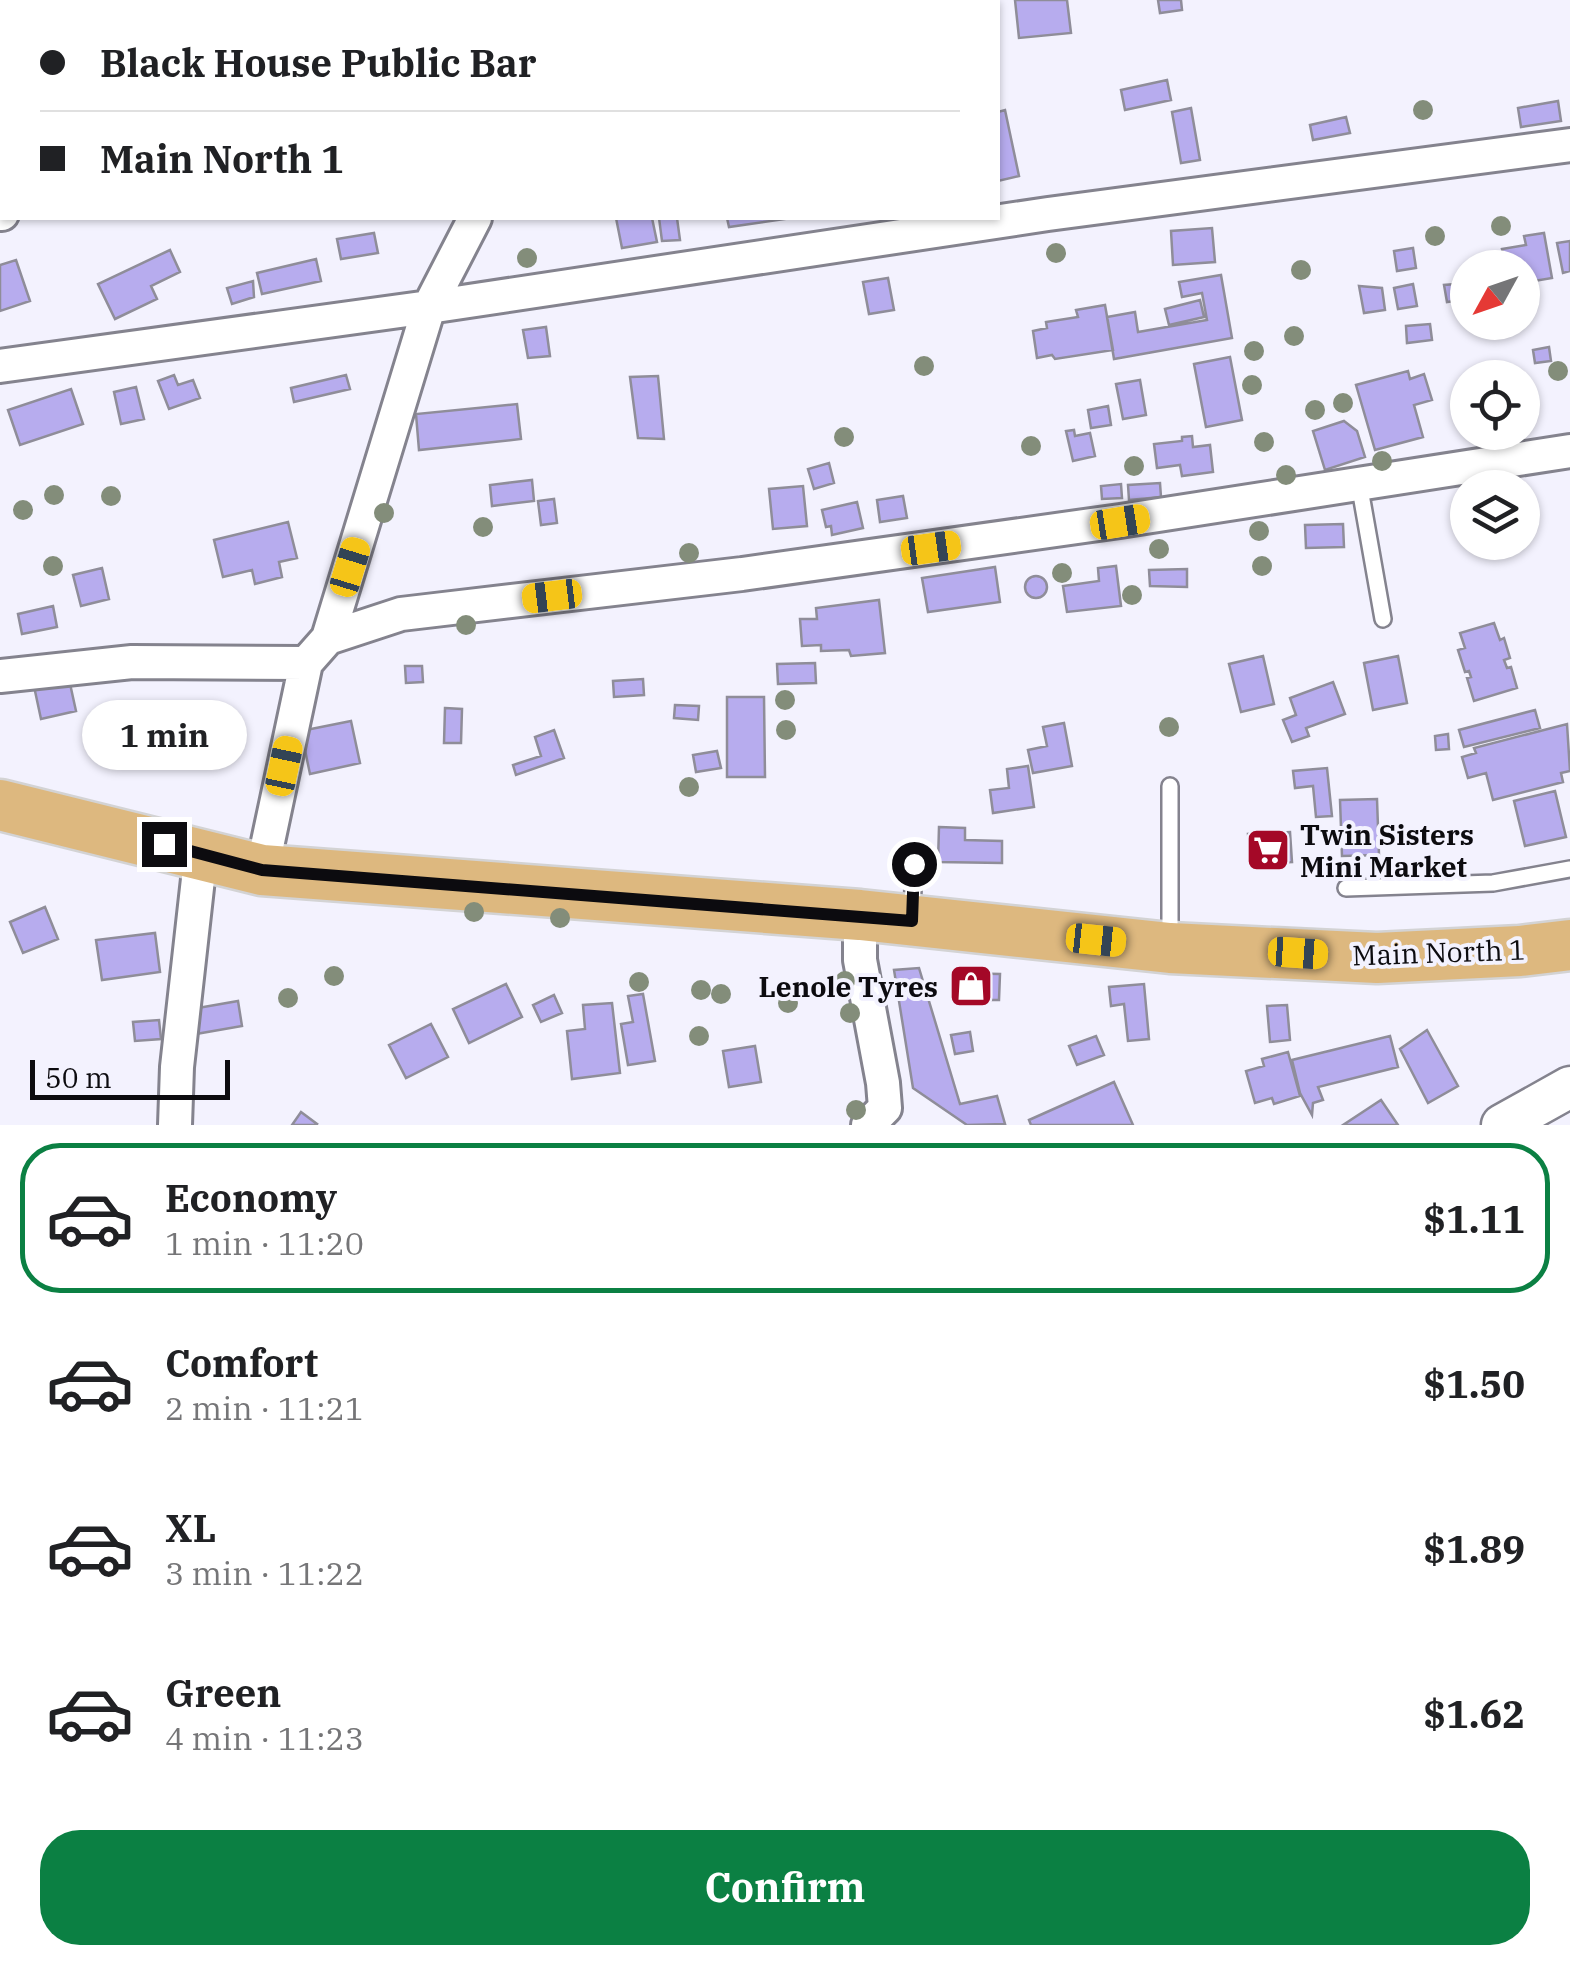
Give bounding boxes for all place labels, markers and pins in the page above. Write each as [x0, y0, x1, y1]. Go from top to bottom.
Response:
place label: Twin Sisters Mini Market [1300, 816, 1474, 885]
supermarket icon: Twin Sisters Mini Market [1245, 827, 1291, 873]
shop icon: Lenole Tyres [948, 963, 994, 1009]
place label: Lenole Tyres [758, 968, 938, 1005]

